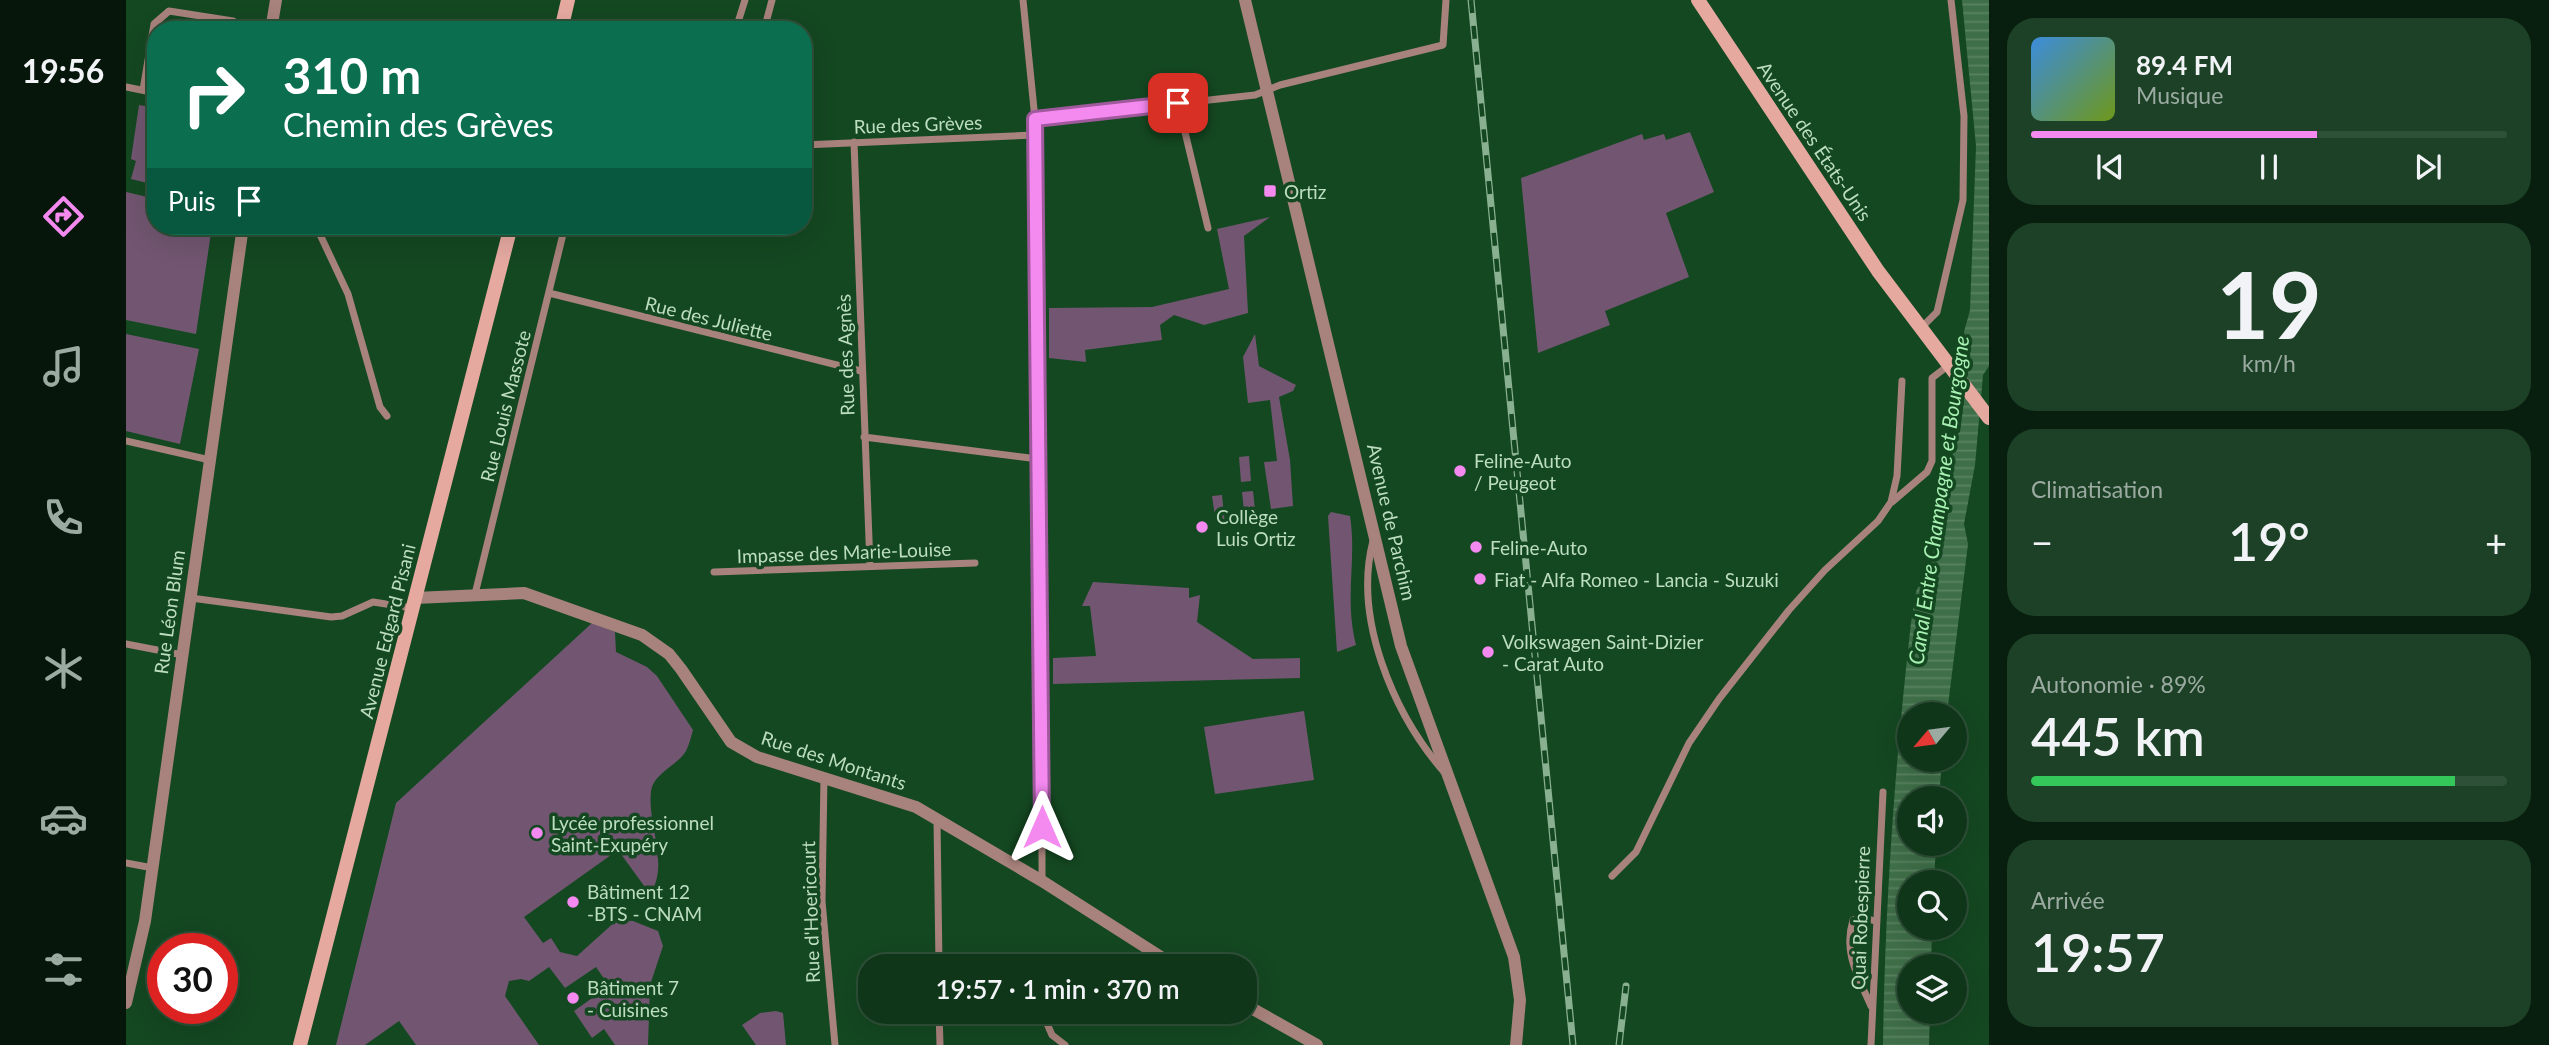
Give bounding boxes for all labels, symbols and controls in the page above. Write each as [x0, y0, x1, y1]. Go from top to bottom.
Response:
text: 310 m [283, 46, 421, 104]
icon: right [168, 49, 259, 140]
text: 89.4 FM [2136, 49, 2233, 81]
text: 19:56 [22, 51, 104, 90]
street label: Avenue des États-Unis [1753, 57, 1877, 225]
pin [1148, 73, 1208, 133]
text: Musique [2136, 81, 2223, 109]
icon: arrive [1159, 84, 1197, 122]
text: Chemin des Grèves [283, 105, 554, 144]
street label: Rue des Grèves [853, 110, 983, 138]
icon: previous [2091, 148, 2129, 186]
icon: pause [2250, 148, 2288, 186]
icon: next [2409, 148, 2447, 186]
place label: Ortiz [1284, 180, 1326, 203]
icon: arrive [230, 182, 268, 220]
marker: Ortiz [1262, 183, 1278, 199]
text: Puis [168, 185, 216, 217]
icon: directions [39, 192, 88, 241]
text: 19 [2216, 249, 2322, 358]
street label: Rue des Juliette [643, 291, 775, 345]
street label: Rue des Agnès [831, 294, 859, 416]
street label: Rue Louis Massote [475, 328, 535, 484]
water label: Canal Entre Champagne et Bourgogne [1903, 334, 1973, 666]
icon: music [39, 342, 88, 391]
text: km/h [2242, 349, 2296, 377]
street label: Avenue de Parchim [1363, 441, 1421, 603]
place label: Feline-Auto / Peugeot [1474, 449, 1571, 494]
marker: Feline-Auto / Peugeot [1452, 463, 1468, 479]
text: Climatisation [2031, 475, 2163, 503]
icon: phone [39, 493, 88, 542]
place label: Collège Luis Ortiz [1216, 505, 1296, 550]
text: 19° [2228, 510, 2310, 572]
marker: Collège Luis Ortiz [1194, 519, 1210, 535]
text: − [2031, 519, 2053, 565]
text: + [2485, 519, 2507, 565]
place label: Feline-Auto [1490, 536, 1587, 559]
street label: Impasse des Marie-Louise [736, 537, 952, 567]
marker: Feline-Auto [1468, 539, 1484, 555]
street label: Avenue Edgard Pisani [354, 541, 420, 721]
street label: Rue Léon Blum [149, 548, 189, 676]
place label: Fiat - Alfa Romeo - Lancia - Suzuki [1494, 568, 1779, 591]
marker: Fiat - Alfa Romeo - Lancia - Suzuki [1472, 571, 1488, 587]
place label: Volkswagen Saint-Dizier - Carat Auto [1502, 630, 1704, 675]
icon: climate [39, 644, 88, 693]
marker: Volkswagen Saint-Dizier - Carat Auto [1480, 644, 1496, 660]
text: Autonomie · 89% [2031, 670, 2206, 698]
north arrow [1897, 702, 1967, 772]
map controls [1897, 702, 1967, 1024]
text: 445 km [2031, 705, 2205, 767]
street label: Rue des Montants [759, 726, 909, 794]
button: sound [1897, 786, 1967, 856]
position arrow [1005, 790, 1079, 864]
icon: car [39, 794, 88, 843]
place label: Lycée professionnel Saint-Exupéry [551, 811, 714, 856]
marker: Lycée professionnel Saint-Exupéry [529, 825, 545, 841]
street label: Rue d'Hoericourt [796, 840, 824, 983]
street label: Quai Robespierre [1846, 846, 1874, 990]
button: search [1897, 870, 1967, 940]
place label: Bâtiment 12 -BTS - CNAM [587, 880, 702, 925]
text: Arrivée [2031, 886, 2105, 914]
marker: Bâtiment 12 -BTS - CNAM [565, 894, 581, 910]
text: 19:57 [2031, 921, 2165, 983]
speed limit sign: 30 [147, 933, 238, 1024]
icon: filters [39, 945, 88, 994]
button: layers [1897, 954, 1967, 1024]
text: 19:57 · 1 min · 370 m [935, 973, 1180, 1005]
place label: Bâtiment 7 - Cuisines [587, 976, 679, 1021]
marker: Bâtiment 7 - Cuisines [565, 990, 581, 1006]

